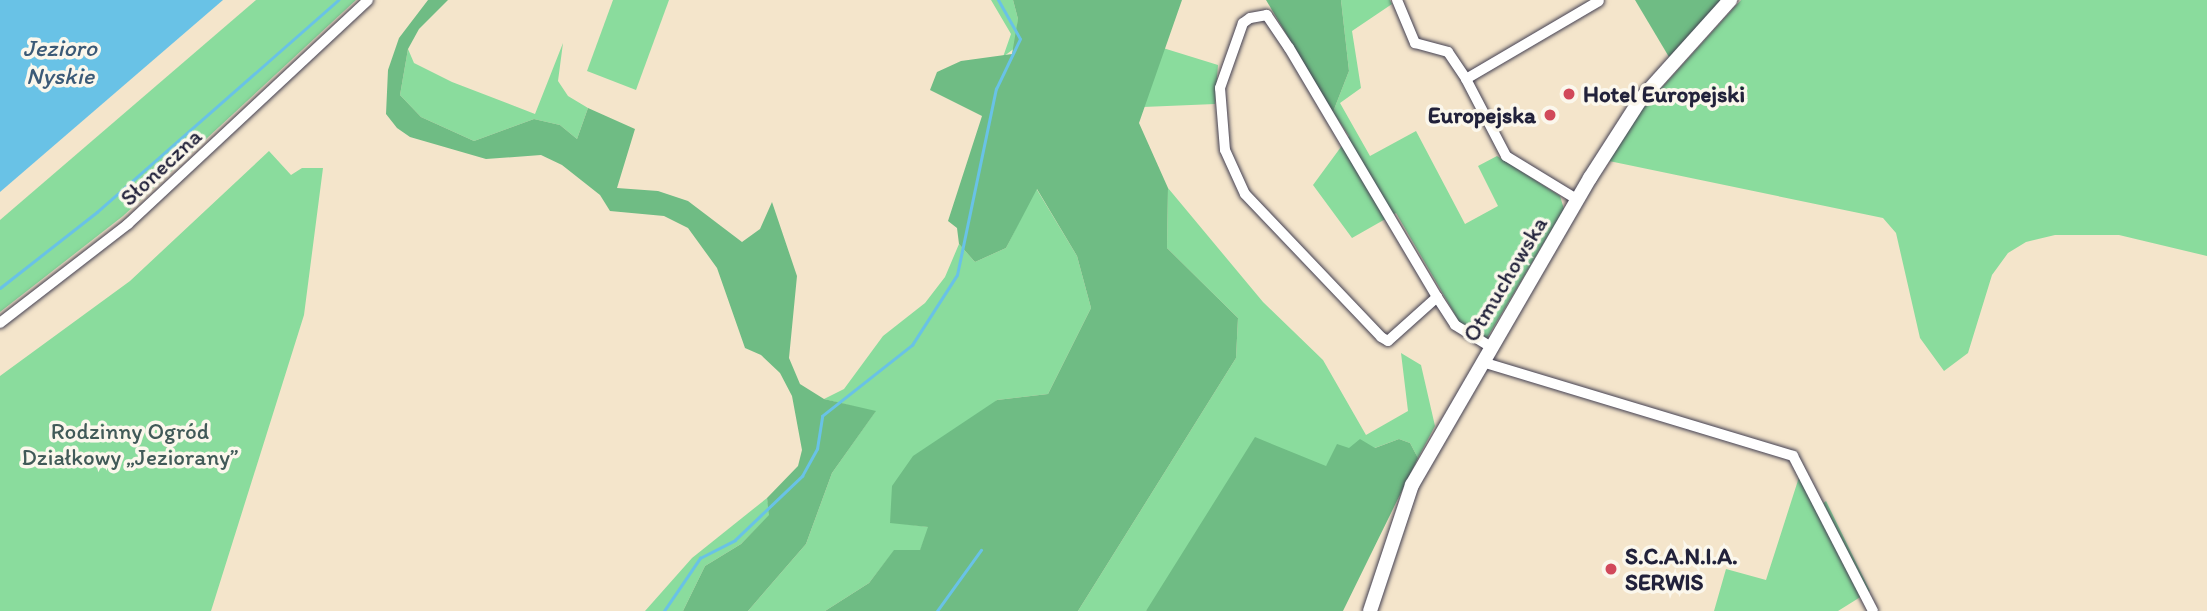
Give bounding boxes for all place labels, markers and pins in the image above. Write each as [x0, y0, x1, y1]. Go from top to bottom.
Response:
place label: Hotel Europejski [1583, 80, 1744, 108]
marker: Hotel Europejski [1561, 86, 1577, 102]
place label: Europejska [1428, 101, 1536, 129]
marker: Europejska [1542, 107, 1558, 123]
place label: S.C.A.N.I.A. SERWIS [1625, 542, 1738, 596]
marker: S.C.A.N.I.A. SERWIS [1603, 561, 1619, 577]

